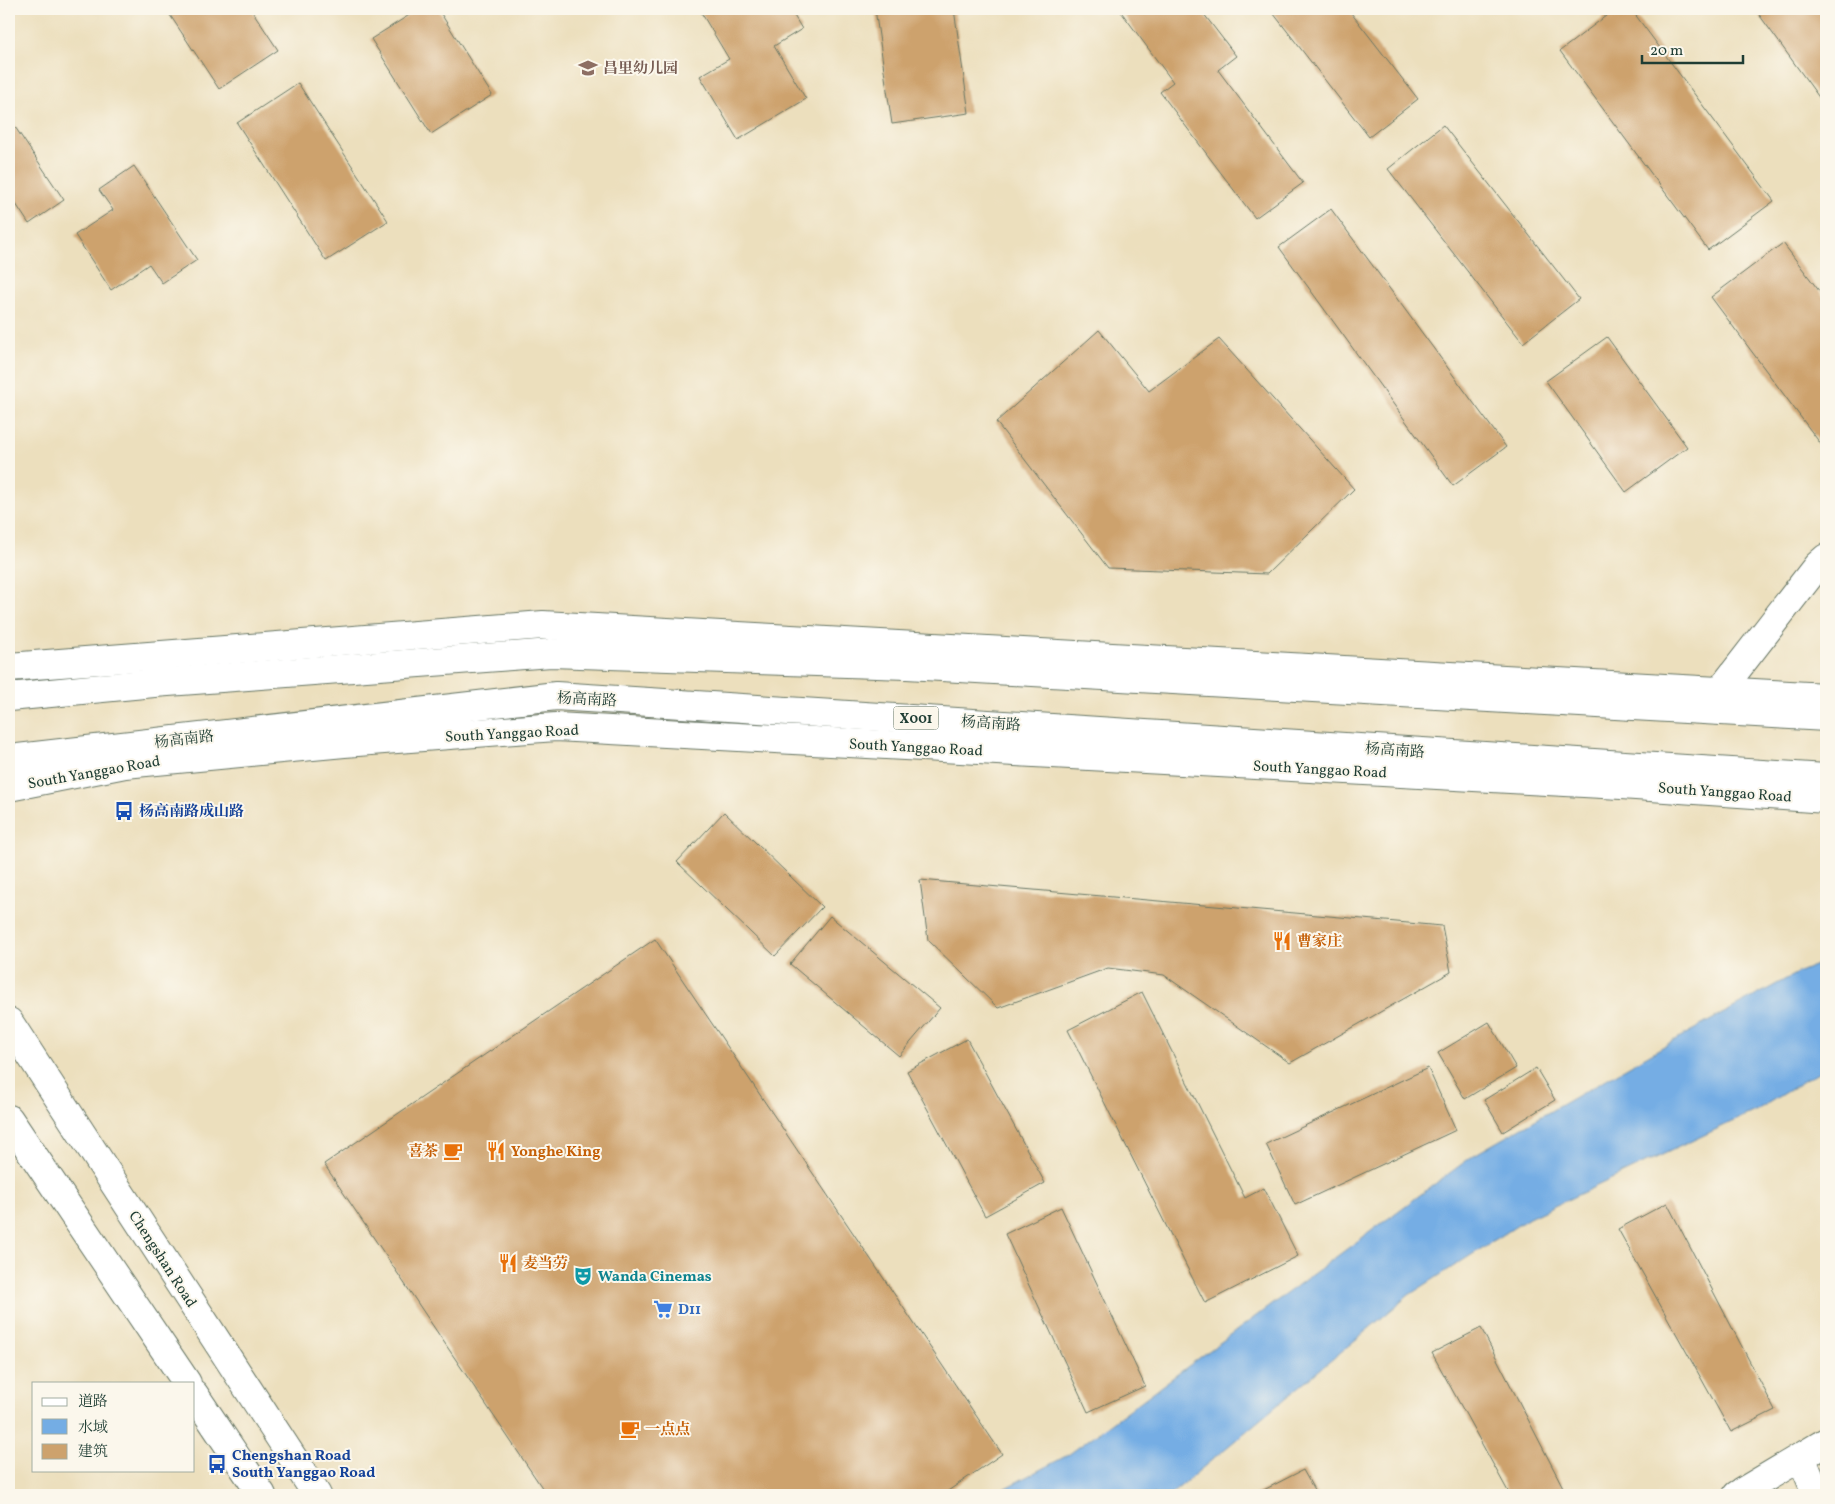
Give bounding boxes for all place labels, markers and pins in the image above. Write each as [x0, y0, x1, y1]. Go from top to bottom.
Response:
school or university icon: 昌里幼儿园 [577, 57, 599, 79]
place label: 昌里幼儿园 [603, 59, 678, 80]
bus stop icon: 杨高南路成山路 [113, 800, 135, 822]
place label: 杨高南路成山路 [139, 802, 244, 823]
restaurant icon: 曹家庄 [1271, 930, 1293, 952]
place label: 曹家庄 [1297, 932, 1342, 953]
cafe icon: 喜茶 [442, 1140, 464, 1162]
restaurant icon: Yonghe King [485, 1140, 507, 1162]
place label: 喜茶 [408, 1142, 438, 1163]
place label: Yonghe King [511, 1142, 600, 1163]
restaurant icon: 麦当劳 [497, 1252, 519, 1274]
place label: 麦当劳 [523, 1254, 568, 1275]
theatre icon: Wanda Cinemas [572, 1265, 594, 1287]
place label: Wanda Cinemas [598, 1267, 712, 1288]
supermarket icon: D11 [652, 1298, 674, 1320]
place label: D11 [678, 1300, 701, 1321]
cafe icon: 一点点 [619, 1418, 641, 1440]
place label: 一点点 [645, 1420, 690, 1441]
place label: Chengshan Road South Yanggao Road [232, 1446, 375, 1484]
bus stop icon: Chengshan Road South Yanggao Road [206, 1453, 228, 1475]

